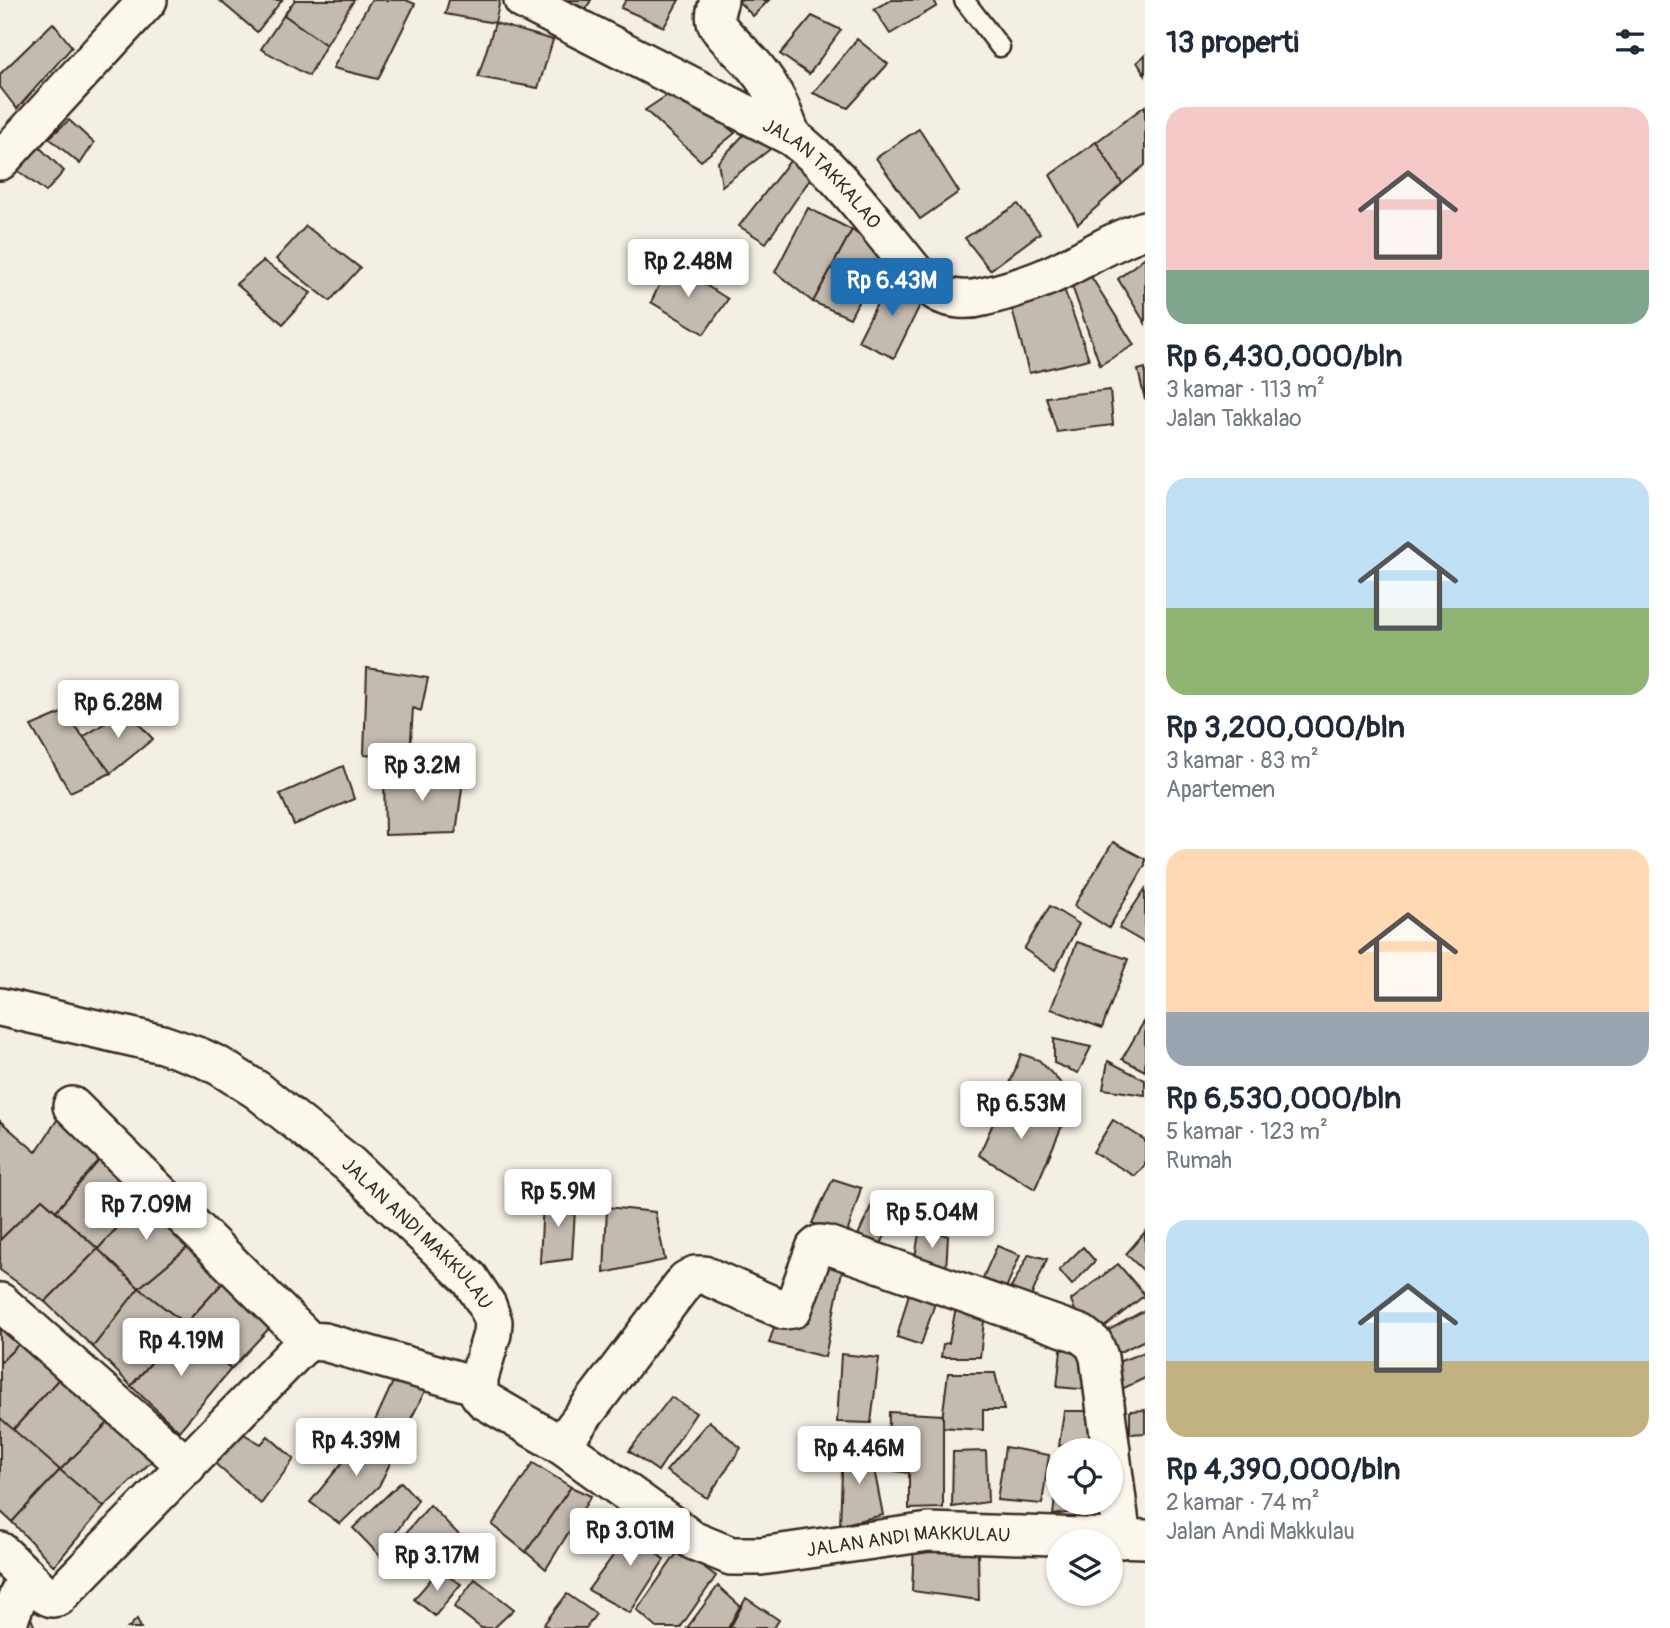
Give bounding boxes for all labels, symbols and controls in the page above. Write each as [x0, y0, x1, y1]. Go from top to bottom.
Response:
icon: filters [1611, 23, 1649, 61]
text: 13 properti [1166, 24, 1299, 61]
street label: JALAN TAKKALAO [758, 113, 886, 234]
icon: home [1345, 152, 1471, 278]
pin: Rp 2.48M [616, 240, 760, 299]
text: Rp 2.48M [644, 247, 732, 276]
pin: Rp 6.43M [820, 258, 964, 318]
text: Rp 6.43M [847, 266, 937, 295]
text: Rp 6,430,000/bln [1166, 338, 1402, 375]
text: 3 kamar · 113 m² [1166, 375, 1325, 404]
text: Jalan Takkalao [1166, 404, 1302, 433]
icon: home [1345, 523, 1471, 649]
pin: Rp 6.28M [46, 680, 190, 740]
text: Rp 6.28M [74, 688, 162, 717]
text: Rp 3,200,000/bln [1166, 709, 1405, 746]
pin: Rp 3.2M [357, 744, 487, 803]
text: 3 kamar · 83 m² [1166, 746, 1319, 775]
text: Rp 3.2M [384, 751, 460, 780]
text: Apartemen [1166, 775, 1275, 804]
icon: home [1345, 894, 1471, 1020]
text: Rp 6,530,000/bln [1166, 1080, 1401, 1117]
pin: Rp 6.53M [949, 1082, 1093, 1141]
text: Rp 6.53M [976, 1089, 1066, 1118]
text: 5 kamar · 123 m² [1166, 1117, 1328, 1146]
text: Rumah [1166, 1146, 1232, 1175]
street label: JALAN ANDI MAKKULAU [337, 1152, 497, 1314]
pin: Rp 5.9M [493, 1170, 623, 1229]
text: Rp 5.9M [520, 1177, 596, 1206]
pin: Rp 7.09M [74, 1182, 218, 1242]
text: Rp 7.09M [101, 1190, 191, 1219]
pin: Rp 5.04M [860, 1190, 1004, 1250]
text: Rp 5.04M [886, 1198, 978, 1227]
icon: home [1345, 1265, 1471, 1391]
pin: Rp 4.19M [109, 1318, 253, 1378]
text: Rp 4.19M [139, 1326, 223, 1355]
pin: Rp 4.39M [284, 1418, 428, 1478]
text: Rp 4.39M [312, 1426, 400, 1455]
pin: Rp 4.46M [787, 1426, 931, 1486]
text: Rp 4.46M [814, 1434, 904, 1463]
map controls [1046, 1438, 1123, 1606]
button: locate [1046, 1438, 1123, 1515]
text: Rp 4,390,000/bln [1166, 1451, 1400, 1488]
text: 2 kamar · 74 m² [1166, 1488, 1320, 1517]
pin: Rp 3.01M [558, 1508, 702, 1568]
text: Rp 3.01M [586, 1516, 674, 1545]
text: Jalan Andi Makkulau [1166, 1517, 1355, 1546]
street label: JALAN ANDI MAKKULAU [805, 1521, 1011, 1562]
button: layers [1046, 1529, 1123, 1606]
pin: Rp 3.17M [365, 1534, 509, 1593]
text: Rp 3.17M [395, 1541, 479, 1570]

